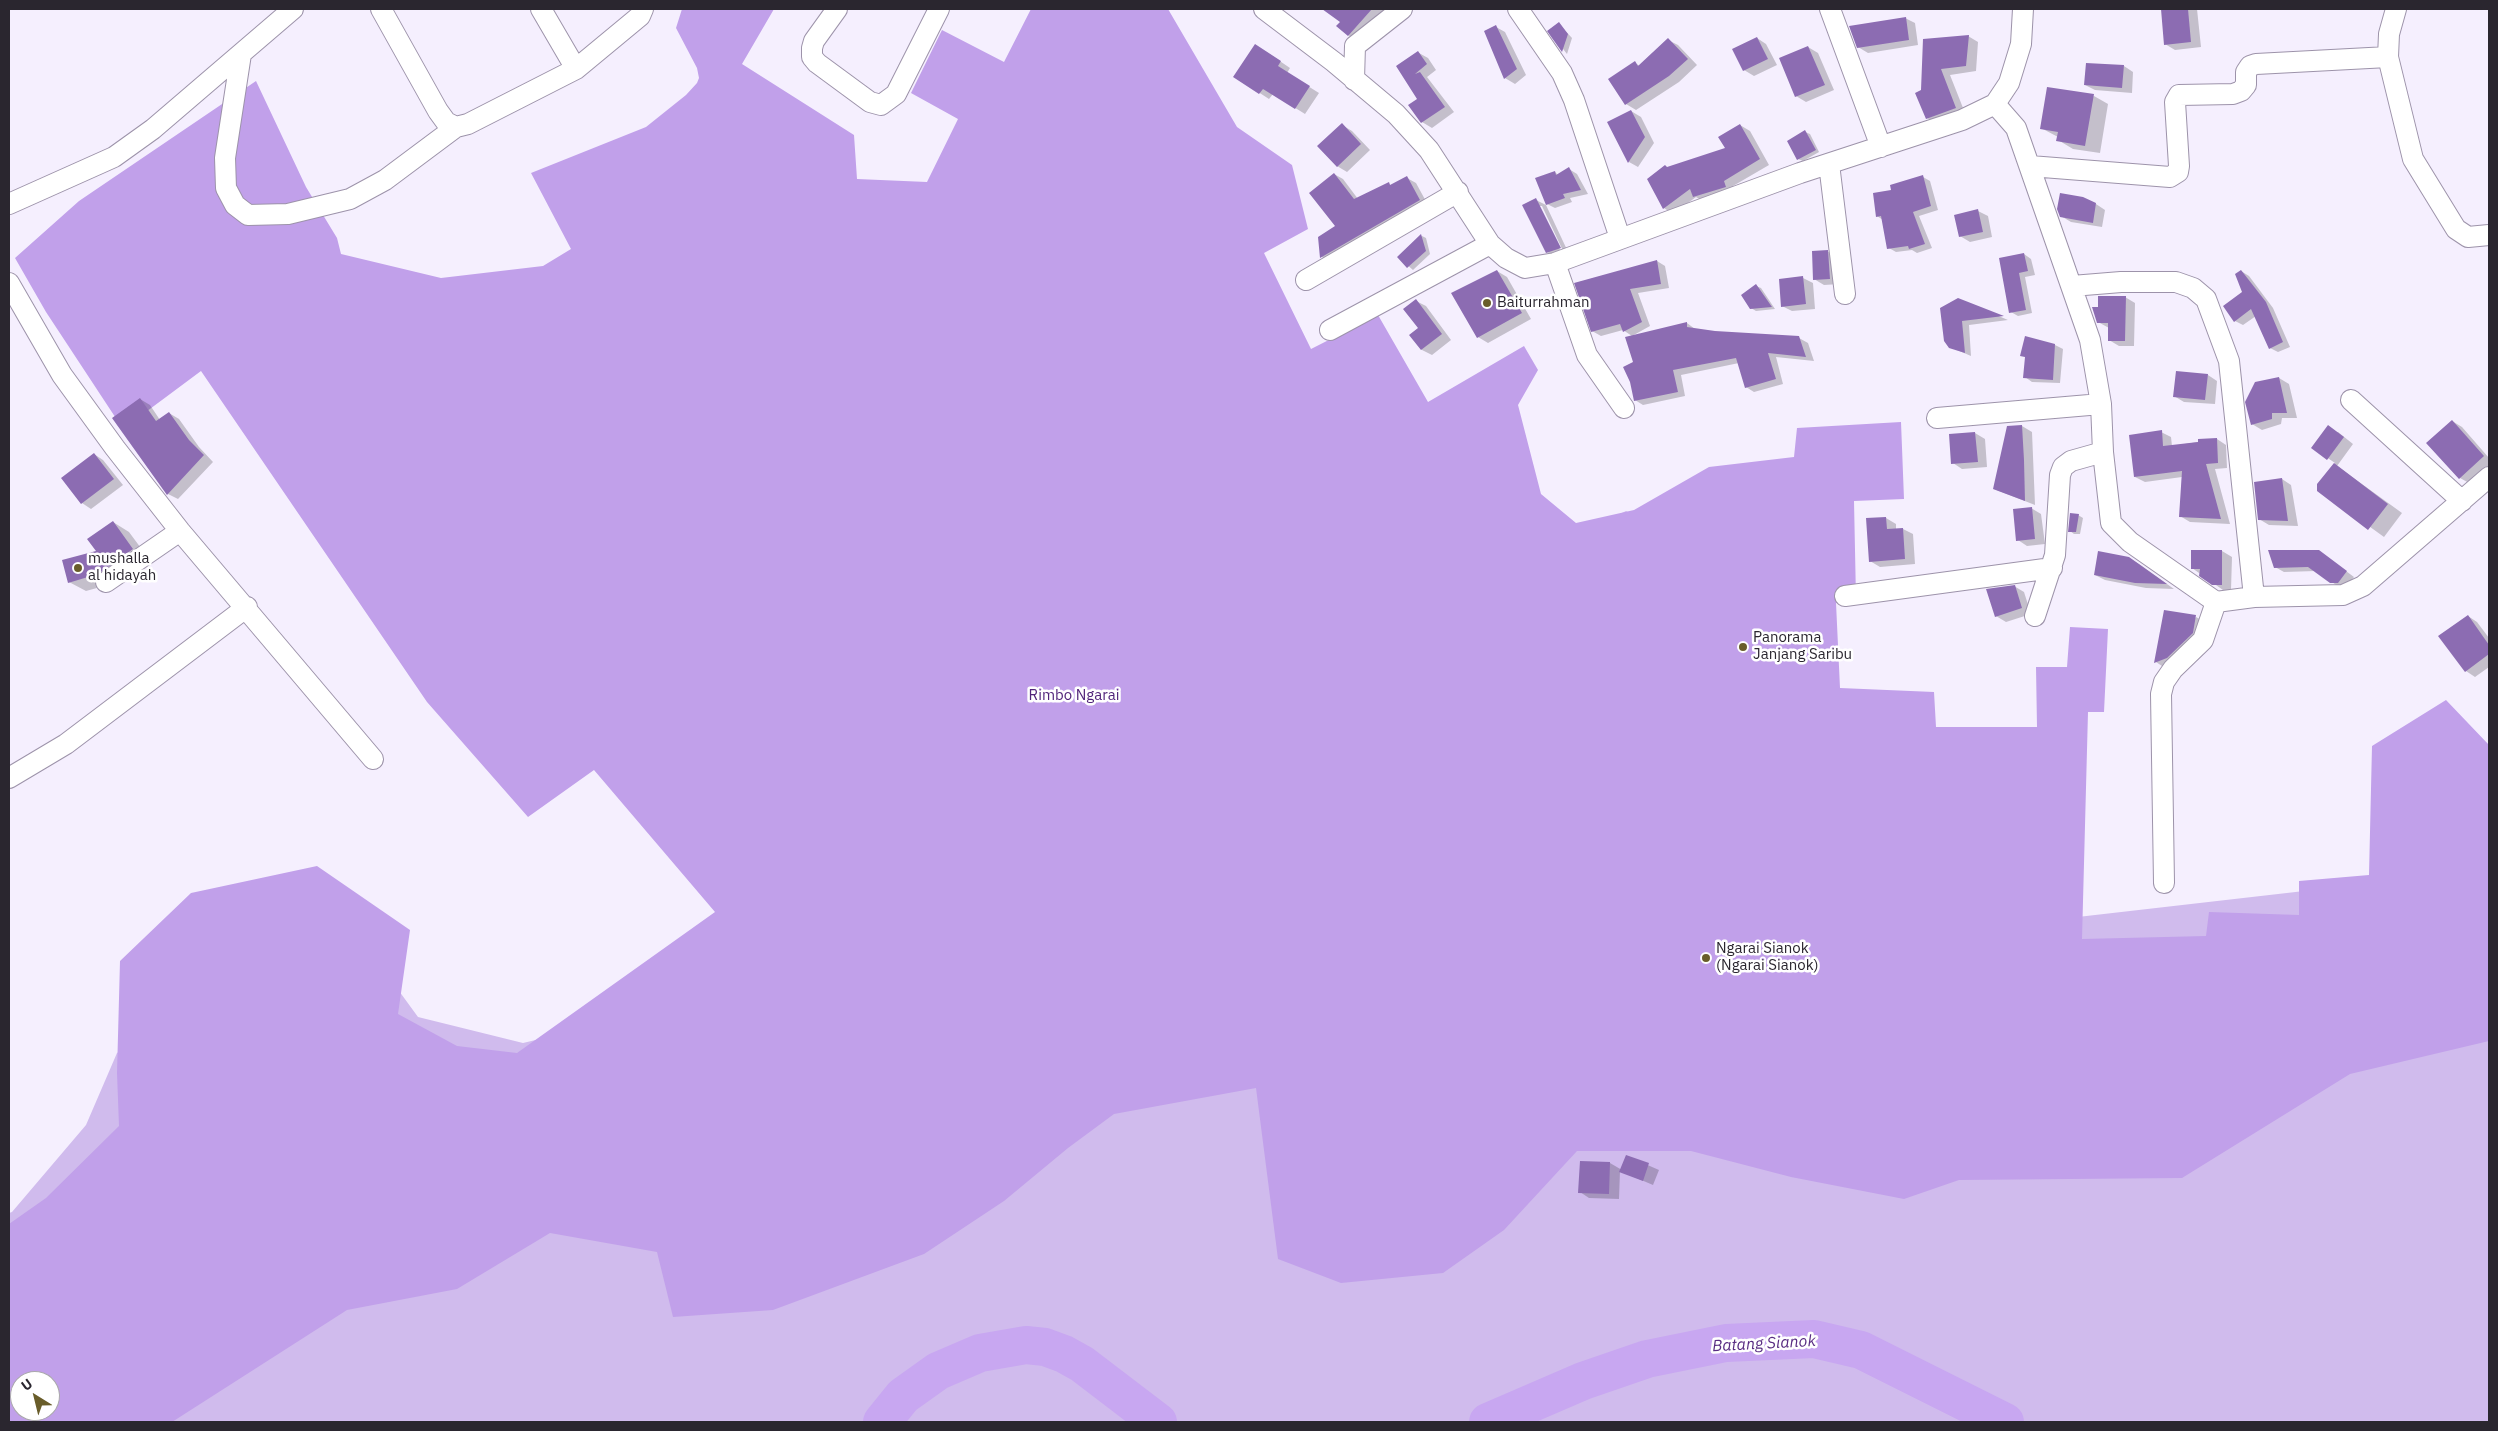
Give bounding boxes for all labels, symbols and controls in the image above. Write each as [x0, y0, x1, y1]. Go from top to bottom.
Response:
place label: Baiturrahman [1497, 294, 1589, 312]
marker: Baiturrahman [1481, 297, 1493, 309]
place label: mushalla al hidayah [88, 550, 156, 585]
marker: mushalla al hidayah [72, 562, 84, 574]
place label: Panorama Janjang Saribu [1753, 629, 1852, 664]
marker: Panorama Janjang Saribu [1737, 641, 1749, 653]
park label: Rimbo Ngarai [1029, 687, 1119, 705]
place label: Ngarai Sianok (Ngarai Sianok) [1716, 940, 1819, 975]
marker: Ngarai Sianok (Ngarai Sianok) [1700, 952, 1712, 964]
water label: Batang Sianok [1712, 1332, 1816, 1356]
north arrow [10, 1371, 60, 1421]
text: U [18, 1375, 36, 1395]

